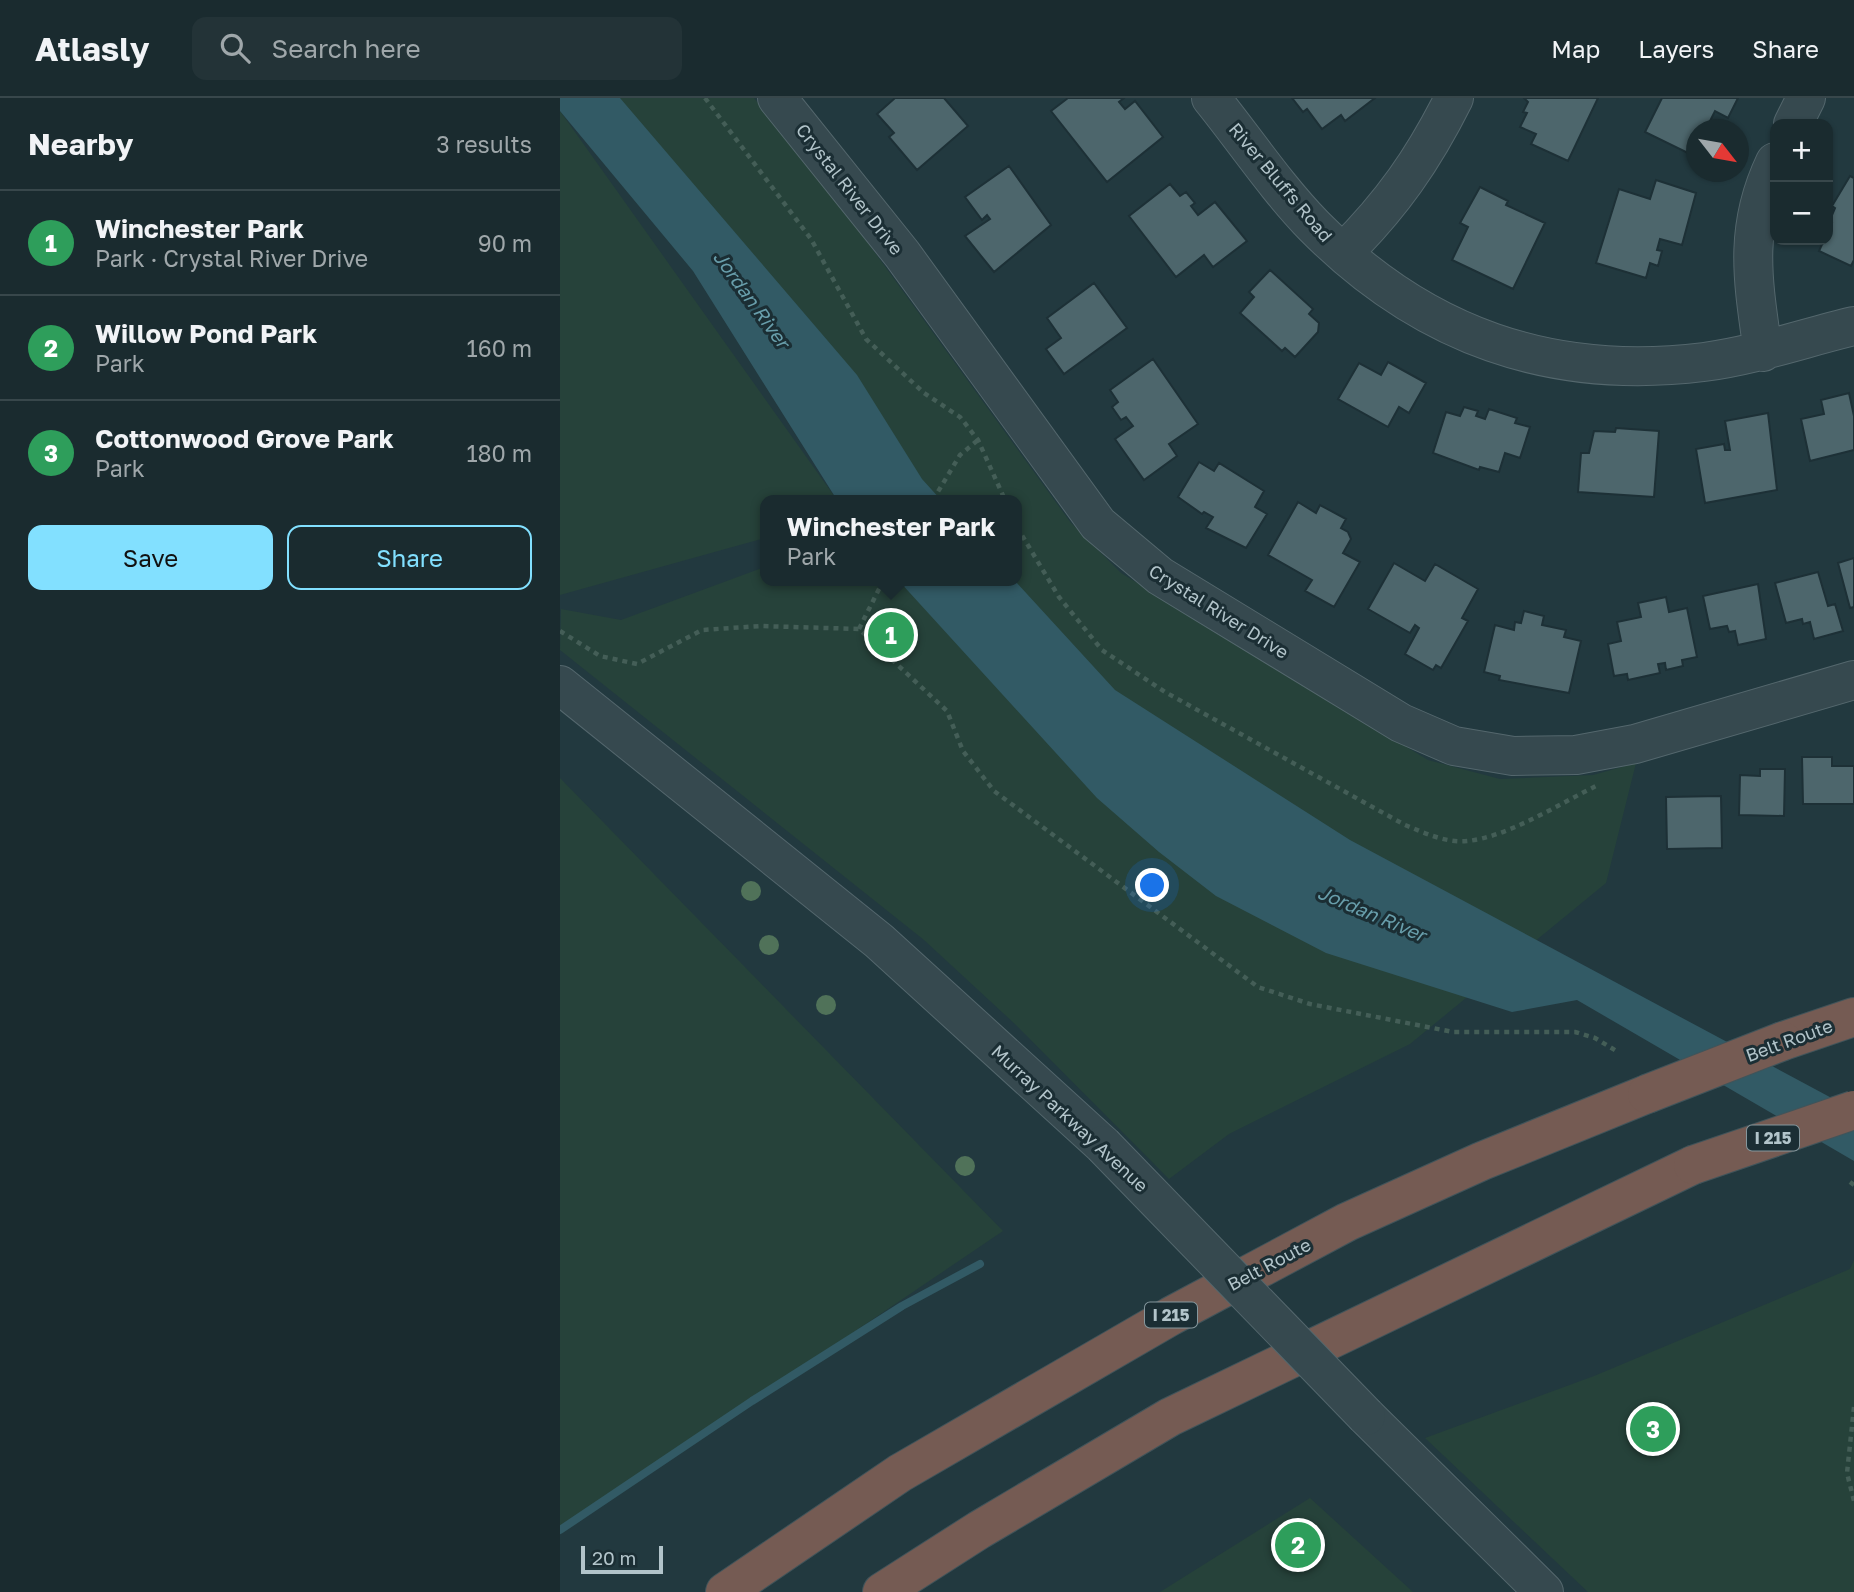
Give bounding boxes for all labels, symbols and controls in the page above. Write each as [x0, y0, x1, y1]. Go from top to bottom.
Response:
search box [192, 17, 682, 80]
text: Atlasly [35, 29, 150, 68]
icon: search [216, 29, 254, 67]
text: Search here [272, 33, 421, 64]
text: Map [1551, 34, 1600, 63]
text: Layers [1638, 34, 1714, 63]
text: Share [1752, 34, 1819, 63]
street label: River Bluffs Road [1225, 118, 1337, 246]
street label: Crystal River Drive [792, 119, 908, 259]
north arrow [1686, 119, 1749, 182]
map controls [1770, 119, 1833, 245]
button: + [1770, 119, 1833, 182]
text: Nearby [28, 126, 133, 162]
text: 3 results [436, 130, 532, 158]
button: − [1770, 182, 1833, 245]
text: Winchester Park [95, 213, 304, 244]
text: 1 [45, 229, 57, 257]
text: 90 m [478, 229, 532, 257]
text: Park · Crystal River Drive [95, 244, 368, 272]
water label: Jordan River [709, 246, 797, 354]
text: Willow Pond Park [95, 318, 317, 349]
text: 2 [44, 334, 58, 362]
text: 160 m [467, 334, 532, 362]
text: Park [95, 349, 145, 377]
text: Cottonwood Grove Park [95, 423, 394, 454]
text: 3 [44, 439, 58, 467]
text: 180 m [466, 439, 532, 467]
text: Park [95, 454, 145, 482]
popup [760, 495, 1022, 586]
text: Winchester Park [786, 511, 996, 542]
button: Save [28, 525, 273, 590]
button: Share [287, 525, 532, 590]
text: Park [786, 542, 836, 570]
street label: Crystal River Drive [1145, 559, 1293, 663]
pin: 1 [868, 609, 914, 661]
your location [1135, 868, 1169, 902]
water label: Jordan River [1315, 880, 1432, 947]
street label: Belt Route [1742, 1014, 1836, 1066]
street label: Murray Parkway Avenue [987, 1040, 1153, 1196]
road number: I 215 [1747, 1126, 1799, 1150]
street label: Belt Route [1224, 1233, 1314, 1295]
road number: I 215 [1145, 1302, 1197, 1328]
pin: 3 [1630, 1403, 1676, 1455]
pin: 2 [1275, 1519, 1321, 1571]
scale bar [581, 1543, 663, 1575]
text: 20 m [592, 1546, 636, 1569]

